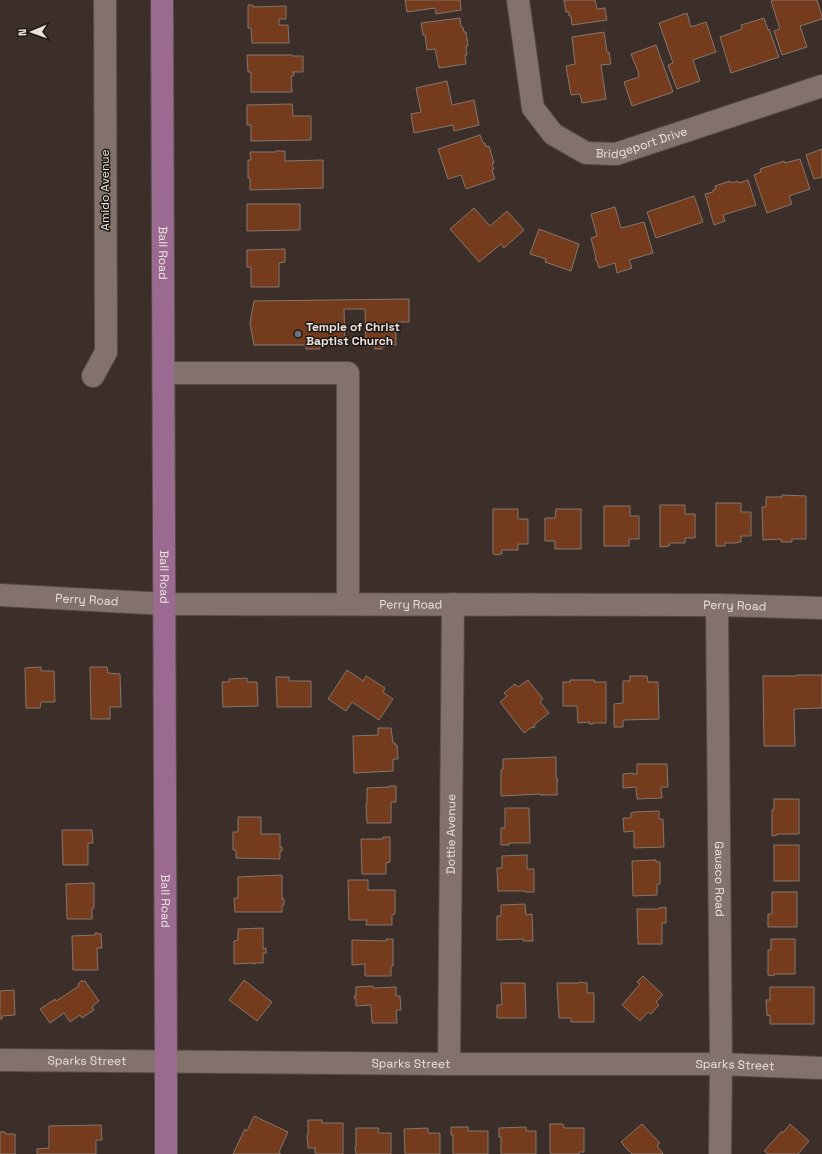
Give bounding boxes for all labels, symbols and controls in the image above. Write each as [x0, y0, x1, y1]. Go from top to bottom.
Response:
north arrow [12, 12, 52, 52]
text: N [15, 28, 29, 36]
street label: Bridgeport Drive [595, 123, 689, 162]
street label: Amido Avenue [97, 149, 113, 231]
street label: Ball Road [155, 226, 171, 280]
place label: Temple of Christ Baptist Church [306, 319, 400, 349]
marker: Temple of Christ Baptist Church [293, 329, 303, 339]
street label: Ball Road [156, 550, 172, 604]
street label: Perry Road [55, 590, 119, 609]
street label: Perry Road [379, 596, 442, 613]
street label: Perry Road [703, 597, 767, 614]
street label: Dottie Avenue [443, 794, 459, 874]
street label: Gausco Road [711, 841, 728, 917]
street label: Ball Road [157, 874, 173, 928]
street label: Sparks Street [47, 1052, 127, 1069]
street label: Sparks Street [371, 1055, 451, 1072]
street label: Sparks Street [695, 1056, 775, 1074]

